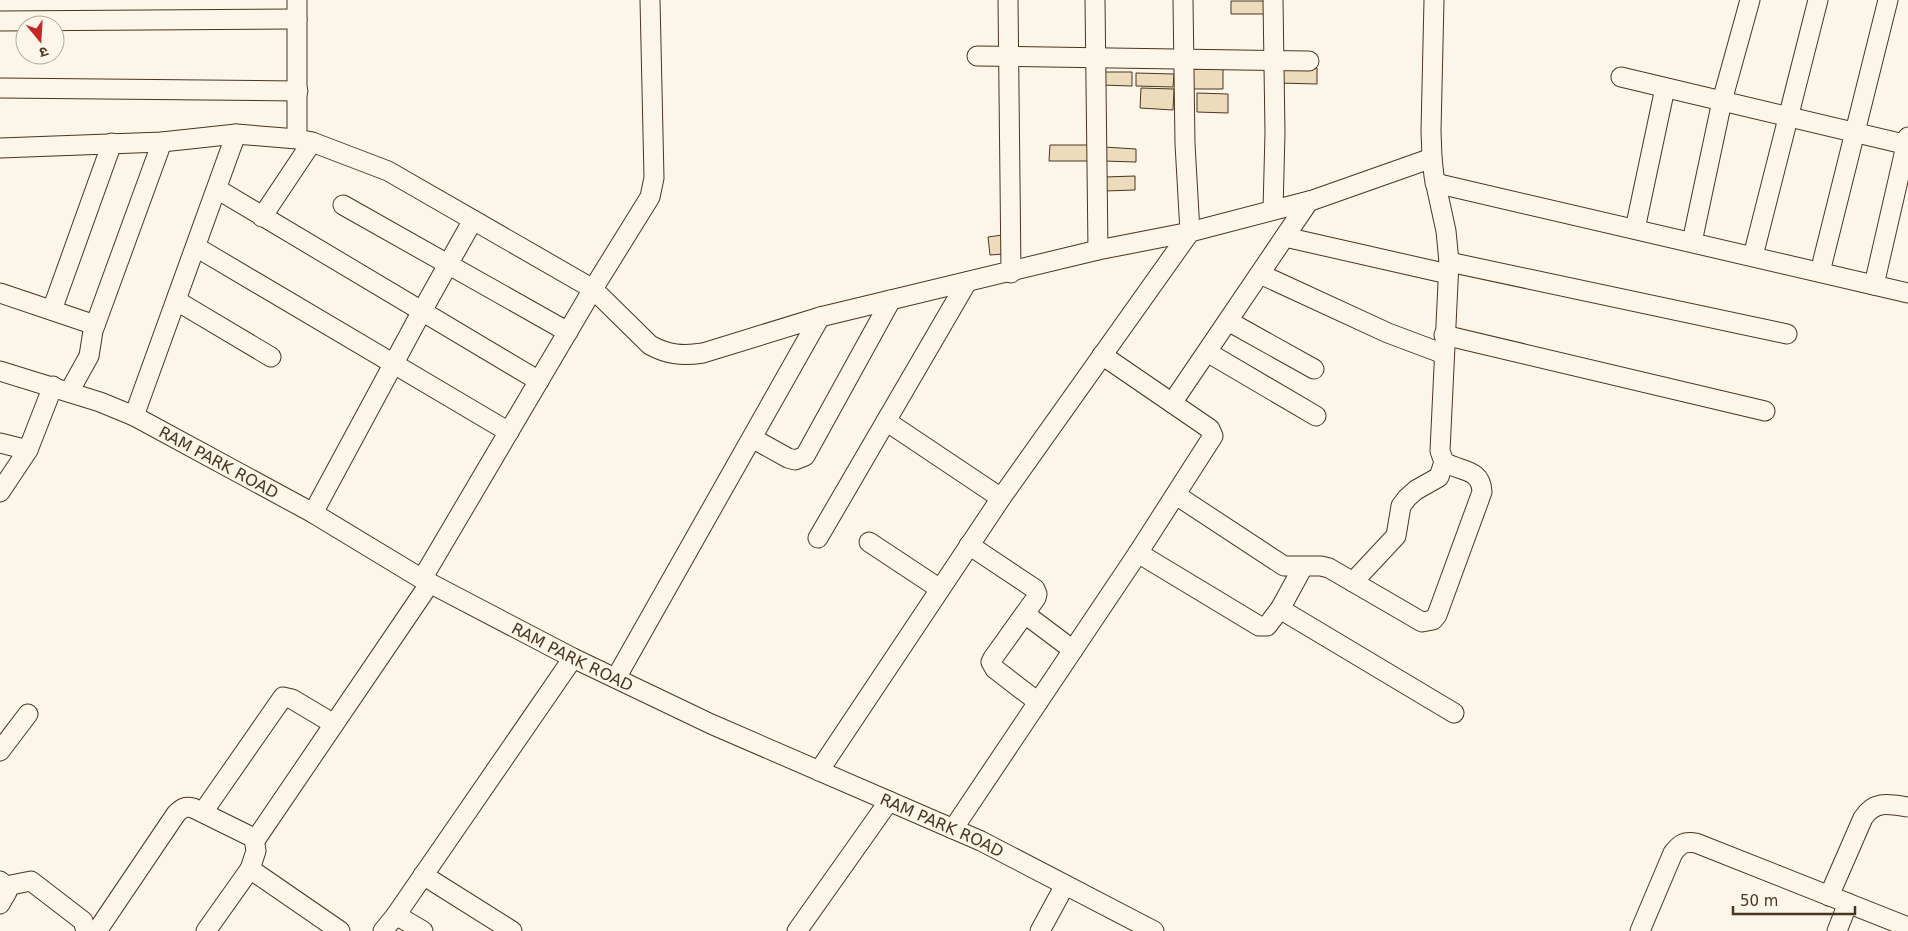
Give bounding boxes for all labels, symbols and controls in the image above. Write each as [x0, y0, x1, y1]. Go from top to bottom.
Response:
north arrow [15, 15, 65, 65]
text: उ [37, 43, 50, 61]
street label: RAM PARK ROAD [156, 422, 282, 502]
street label: RAM PARK ROAD [509, 618, 636, 695]
street label: RAM PARK ROAD [877, 789, 1007, 861]
scale bar [1733, 884, 1856, 916]
text: 50 m [1740, 892, 1778, 910]

